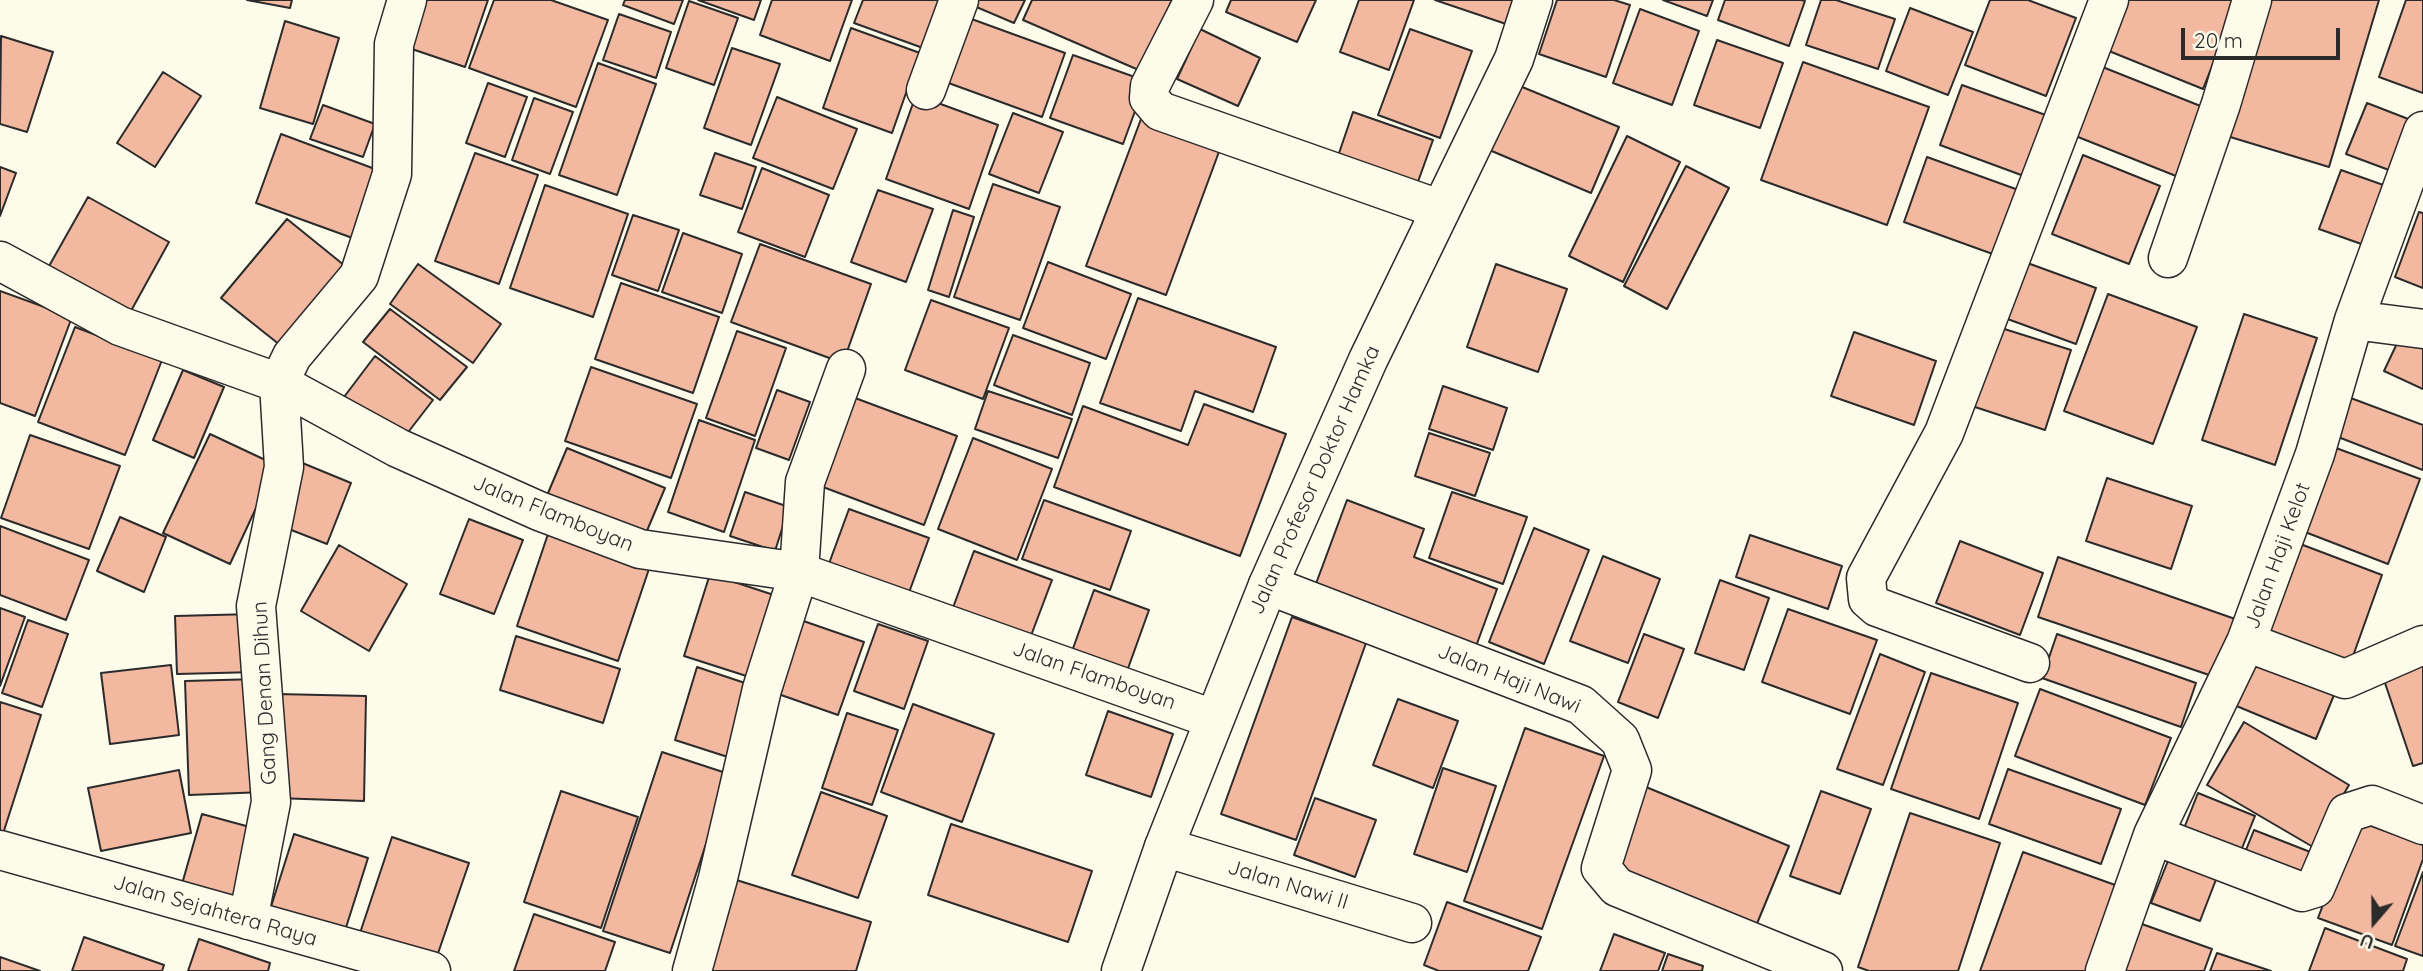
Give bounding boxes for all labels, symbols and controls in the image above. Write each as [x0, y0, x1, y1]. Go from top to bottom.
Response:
scale bar [2185, 14, 2344, 58]
text: 20 m [2194, 27, 2243, 53]
street label: Jalan Profesor Doktor Hamka [1244, 342, 1386, 618]
street label: Jalan Flamboyan [469, 470, 637, 558]
street label: Jalan Haji Kelot [2240, 479, 2316, 633]
street label: Gang Denan Dihun [248, 600, 282, 786]
street label: Jalan Flamboyan [1009, 636, 1179, 716]
street label: Jalan Haji Nawi [1434, 639, 1584, 719]
street label: Jalan Nawi II [1225, 855, 1351, 915]
street label: Jalan Sejahtera Raya [110, 870, 320, 952]
north arrow [2339, 887, 2409, 957]
text: U [2356, 928, 2377, 955]

